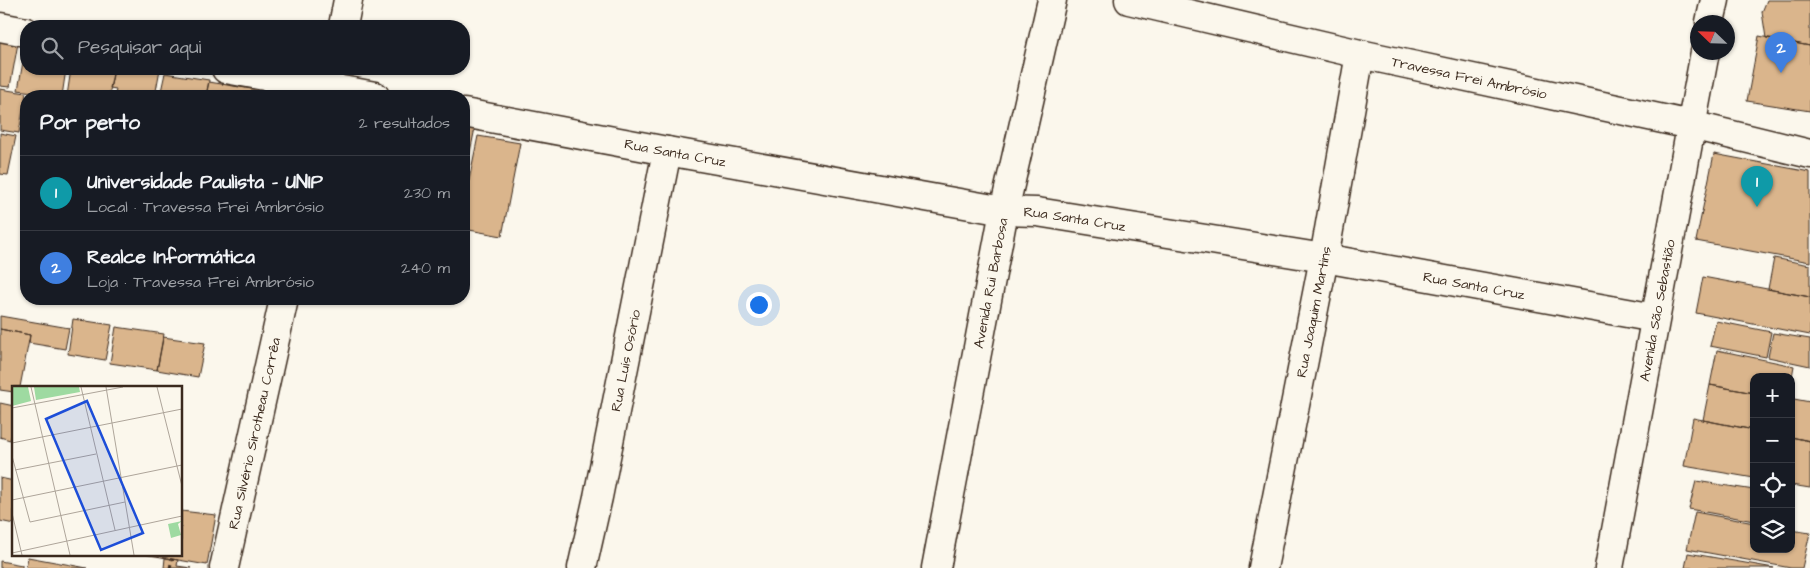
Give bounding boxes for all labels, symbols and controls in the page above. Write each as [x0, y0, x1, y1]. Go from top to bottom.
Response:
north arrow [1690, 15, 1735, 60]
search box [20, 20, 470, 75]
pin: 2 [1765, 32, 1797, 73]
icon: search [38, 34, 66, 62]
text: Pesquisar aqui [78, 34, 201, 61]
street label: Travessa Frei Ambrósio [1390, 52, 1549, 105]
text: Por perto [40, 108, 140, 137]
text: 2 resultados [358, 112, 450, 134]
street label: Rua Santa Cruz [623, 134, 728, 172]
pin: 1 [1741, 166, 1773, 207]
text: Universidade Paulista - UNIP [87, 169, 323, 196]
text: 1 [55, 182, 57, 204]
text: 230 m [404, 182, 450, 204]
text: Local · Travessa Frei Ambrósio [87, 196, 324, 218]
street label: Rua Santa Cruz [1023, 203, 1127, 237]
street label: Avenida Rui Barbosa [969, 216, 1013, 350]
street label: Avenida São Sebastião [1635, 238, 1681, 383]
text: Realce Informática [87, 244, 255, 271]
street label: Rua Joaquim Martins [1292, 245, 1337, 380]
text: 2 [51, 257, 61, 279]
text: 240 m [401, 257, 450, 279]
street label: Rua Santa Cruz [1421, 267, 1526, 305]
text: Loja · Travessa Frei Ambrósio [87, 271, 314, 293]
your location [746, 292, 772, 318]
street label: Rua Luís Osório [606, 308, 646, 413]
street label: Rua Silvério Sirotheau Corrêa [224, 336, 286, 531]
map controls [1750, 373, 1795, 553]
button: + [1750, 373, 1795, 418]
inset map [12, 386, 182, 556]
button: − [1750, 418, 1795, 463]
button: locate [1750, 463, 1795, 508]
button: layers [1750, 508, 1795, 553]

